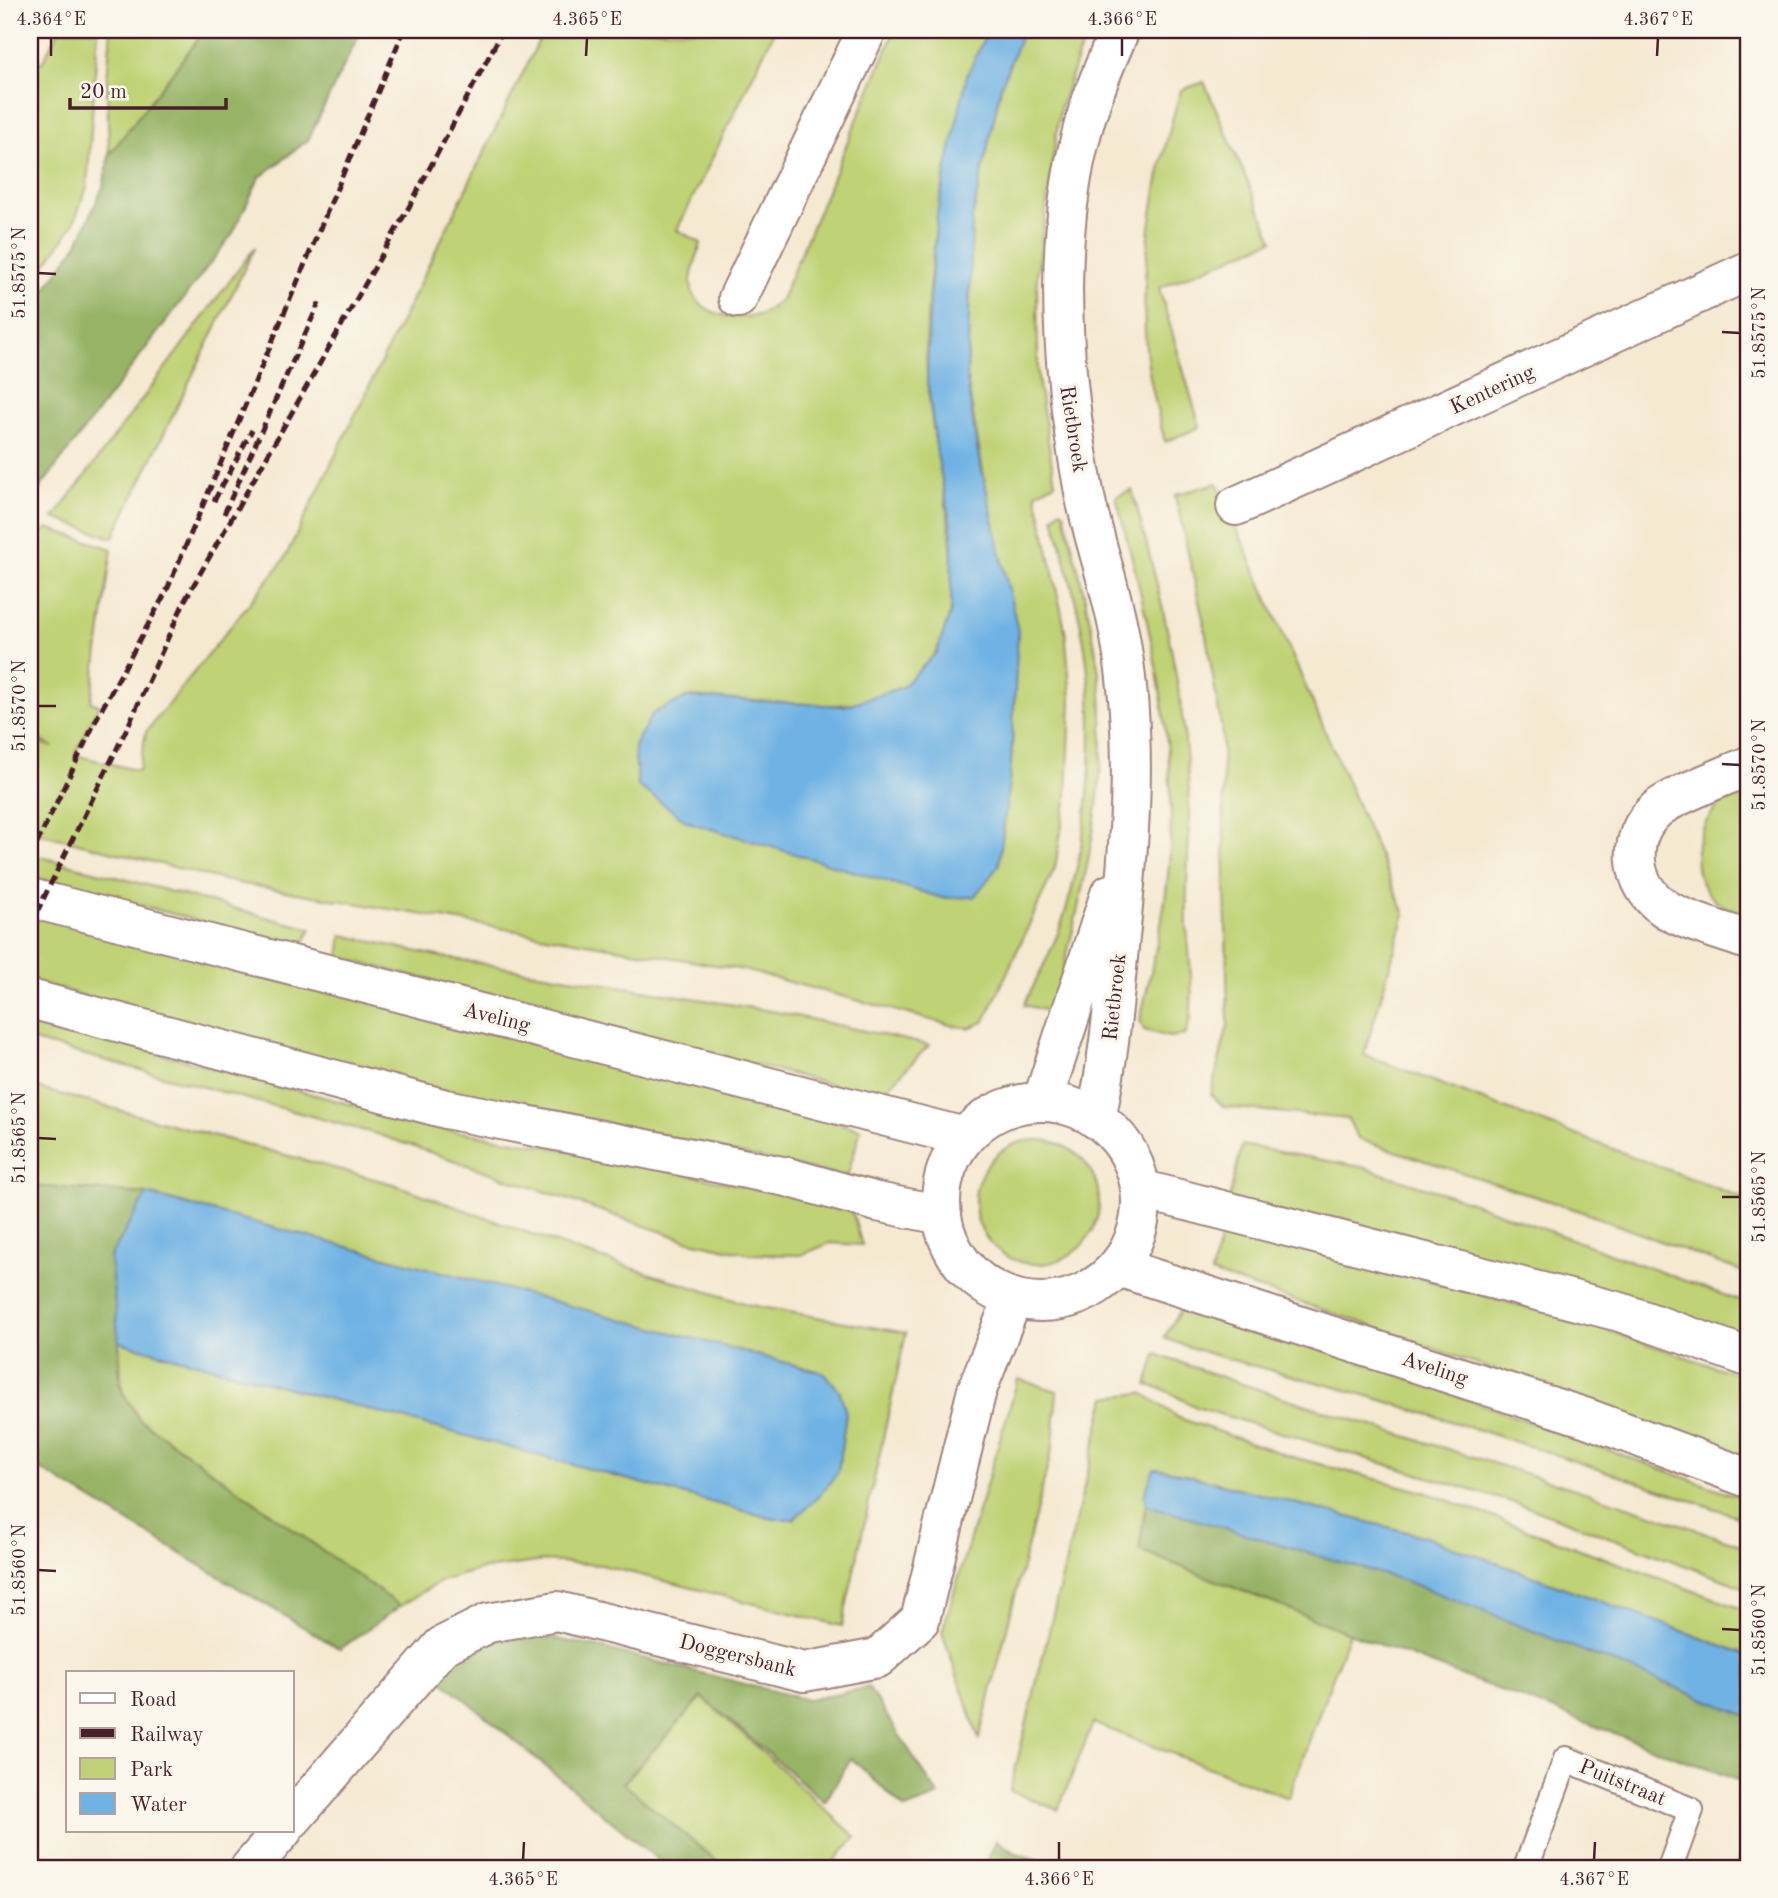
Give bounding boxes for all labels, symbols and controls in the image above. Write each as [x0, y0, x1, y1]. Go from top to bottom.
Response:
text: 4.364°E [16, 11, 86, 29]
text: 4.365°E [552, 11, 622, 29]
text: 4.366°E [1087, 11, 1157, 29]
text: 4.367°E [1623, 11, 1693, 29]
scale bar [70, 66, 226, 110]
text: 20 m [80, 82, 127, 103]
text: 51.8575°N [11, 227, 29, 319]
text: 51.8575°N [1751, 287, 1769, 379]
street label: Kentering [1447, 361, 1539, 419]
street label: Rietbroek [1055, 384, 1090, 474]
text: 51.8570°N [11, 660, 29, 752]
text: 51.8570°N [1751, 719, 1769, 811]
street label: Rietbroek [1100, 952, 1131, 1042]
street label: Aveling [461, 1000, 533, 1037]
text: 51.8565°N [11, 1092, 29, 1184]
text: 51.8565°N [1751, 1151, 1769, 1243]
street label: Aveling [1399, 1349, 1471, 1390]
text: 51.8560°N [11, 1524, 29, 1616]
text: 51.8560°N [1751, 1584, 1769, 1676]
street label: Doggersbank [677, 1632, 799, 1681]
legend [66, 1671, 294, 1832]
text: Road [130, 1690, 177, 1711]
text: Railway [130, 1725, 204, 1746]
street label: Puitstraat [1576, 1756, 1669, 1810]
text: Park [130, 1760, 173, 1781]
text: Water [130, 1795, 187, 1816]
text: 4.365°E [488, 1871, 558, 1889]
text: 4.366°E [1024, 1871, 1094, 1889]
text: 4.367°E [1559, 1871, 1629, 1889]

